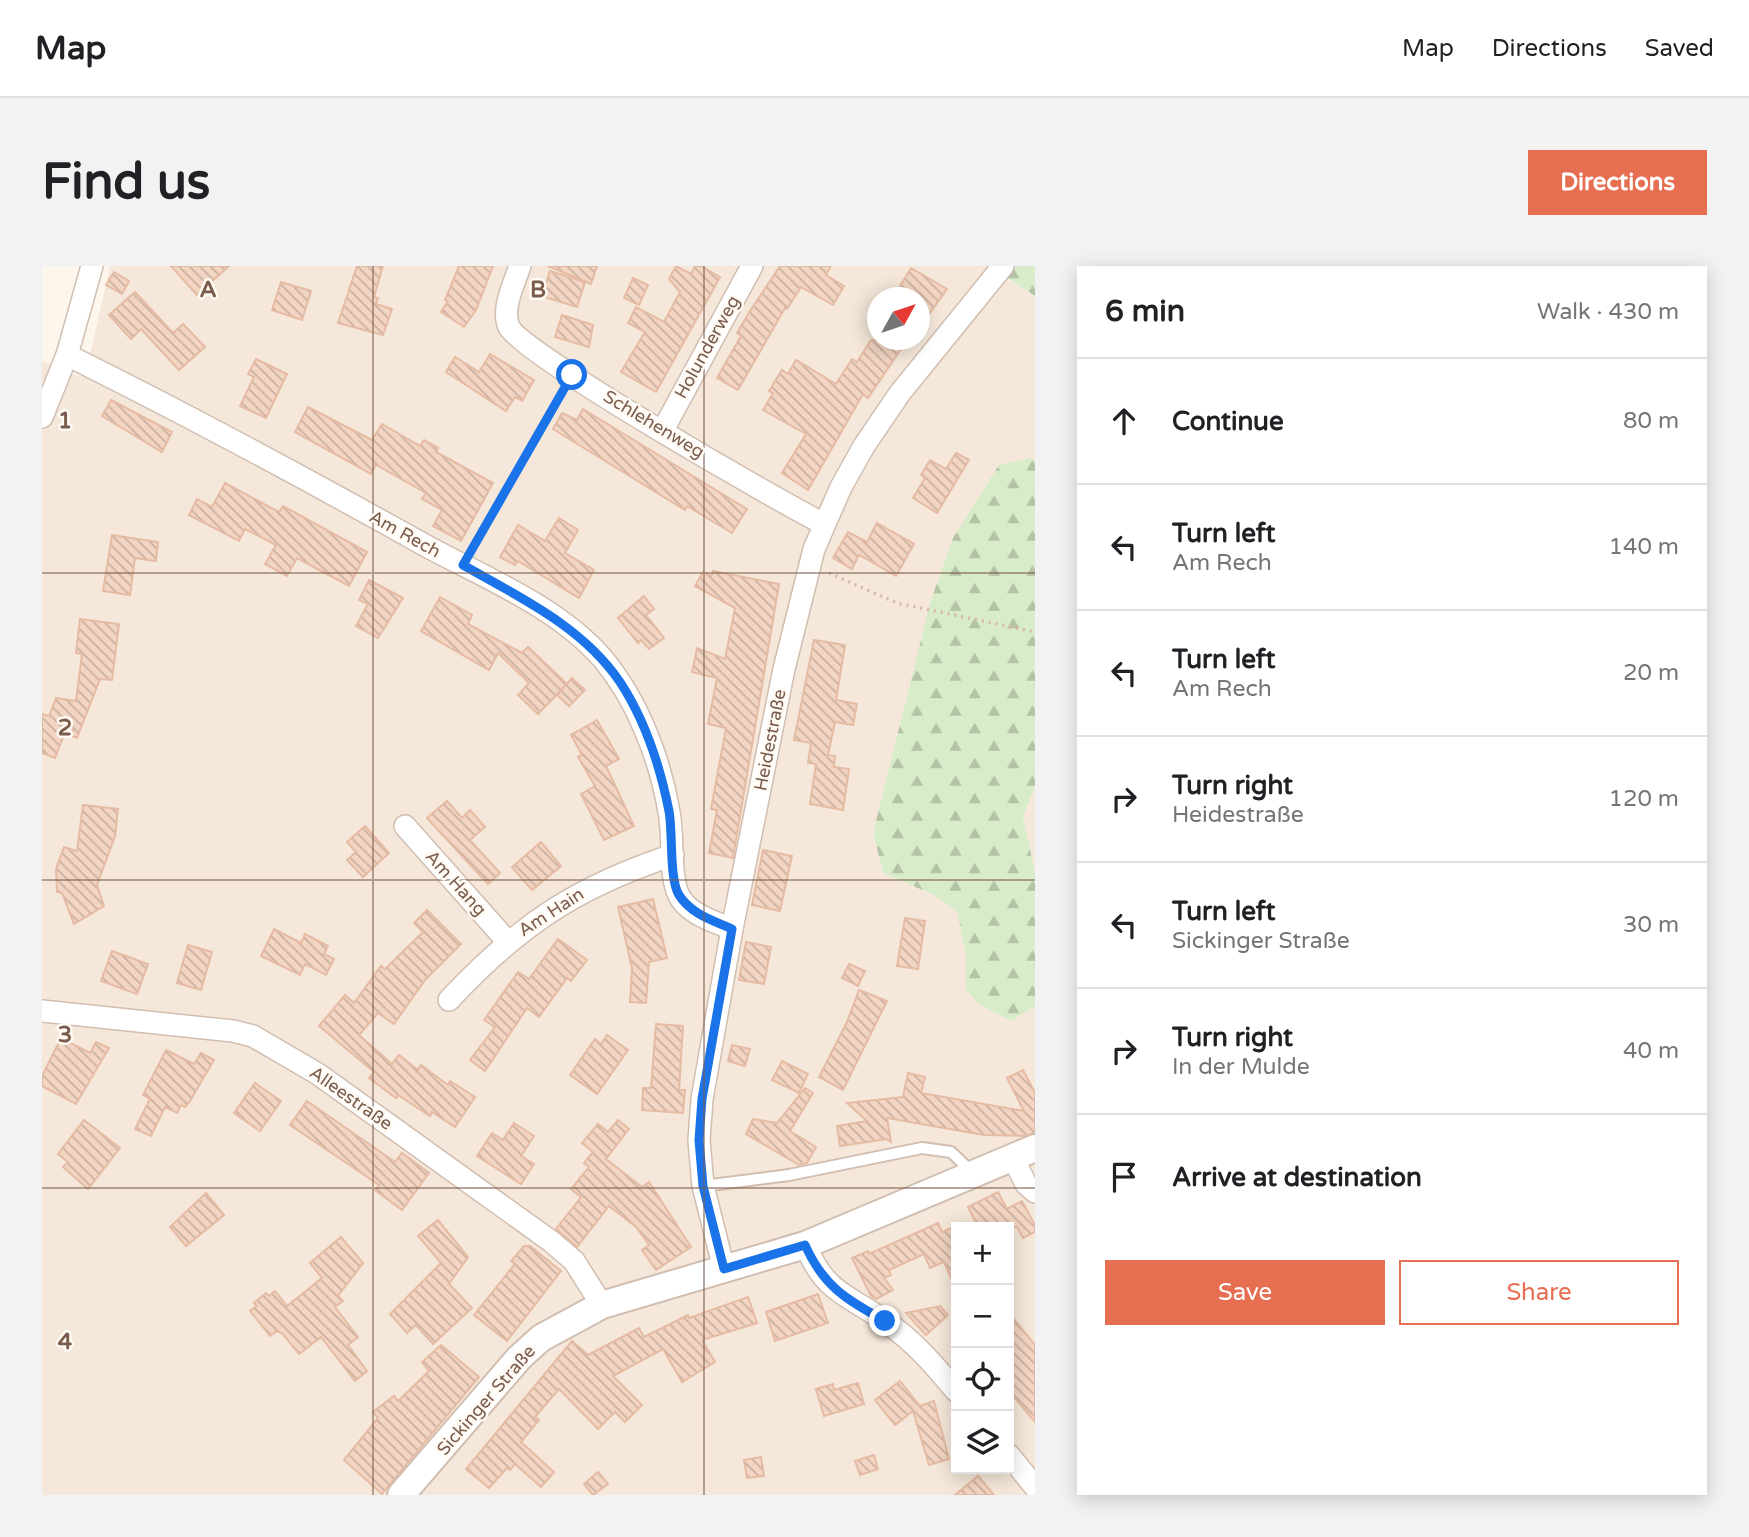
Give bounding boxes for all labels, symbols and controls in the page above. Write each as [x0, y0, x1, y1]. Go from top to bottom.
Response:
text: Map [35, 29, 106, 68]
text: Map [1402, 34, 1454, 63]
text: Directions [1492, 34, 1607, 63]
text: Saved [1645, 34, 1714, 63]
button: Directions [1528, 150, 1707, 215]
text: Find us [42, 153, 210, 212]
text: A [199, 276, 217, 304]
text: B [530, 276, 546, 304]
north arrow [867, 287, 930, 350]
street label: Holunderweg [670, 291, 744, 403]
text: 6 min [1105, 293, 1185, 330]
text: Walk · 430 m [1537, 298, 1679, 326]
route start [556, 359, 587, 390]
street label: Schlehenweg [599, 385, 709, 463]
icon: ahead [1105, 402, 1143, 440]
text: Continue [1172, 406, 1284, 437]
text: 1 [58, 407, 72, 435]
text: 80 m [1623, 407, 1679, 435]
street label: Am Rech [366, 505, 444, 563]
text: Turn left [1172, 518, 1275, 549]
icon: left [1105, 528, 1143, 566]
text: 140 m [1609, 533, 1679, 561]
text: Am Rech [1172, 549, 1272, 577]
text: Turn left [1172, 644, 1275, 675]
icon: left [1105, 654, 1143, 692]
text: 20 m [1623, 659, 1679, 687]
text: Am Rech [1172, 675, 1272, 703]
street label: Heidestraße [749, 687, 791, 793]
text: 2 [58, 714, 72, 742]
text: Turn right [1172, 770, 1293, 801]
icon: right [1105, 780, 1143, 818]
text: 120 m [1609, 785, 1679, 813]
text: Heidestraße [1172, 801, 1304, 829]
street label: Am Hang [421, 846, 491, 920]
street label: Am Hain [514, 883, 588, 941]
text: Turn left [1172, 896, 1275, 927]
icon: left [1105, 906, 1143, 944]
text: 30 m [1623, 911, 1679, 939]
text: Sickinger Straße [1172, 927, 1350, 955]
text: 3 [58, 1021, 72, 1049]
text: Turn right [1172, 1022, 1293, 1053]
icon: right [1105, 1032, 1143, 1070]
text: 40 m [1623, 1037, 1679, 1065]
text: In der Mulde [1172, 1053, 1310, 1081]
street label: Alleestraße [305, 1061, 397, 1135]
icon: arrive [1105, 1158, 1143, 1196]
text: Arrive at destination [1172, 1162, 1422, 1193]
map controls [951, 1222, 1014, 1474]
button: + [951, 1222, 1014, 1285]
button: Save [1105, 1260, 1385, 1325]
button: Share [1399, 1260, 1679, 1325]
button: − [951, 1285, 1014, 1348]
route end [869, 1305, 900, 1336]
text: 4 [58, 1328, 73, 1356]
street label: Sickinger Straße [432, 1340, 540, 1460]
button: locate [951, 1348, 1014, 1411]
button: layers [951, 1411, 1014, 1474]

